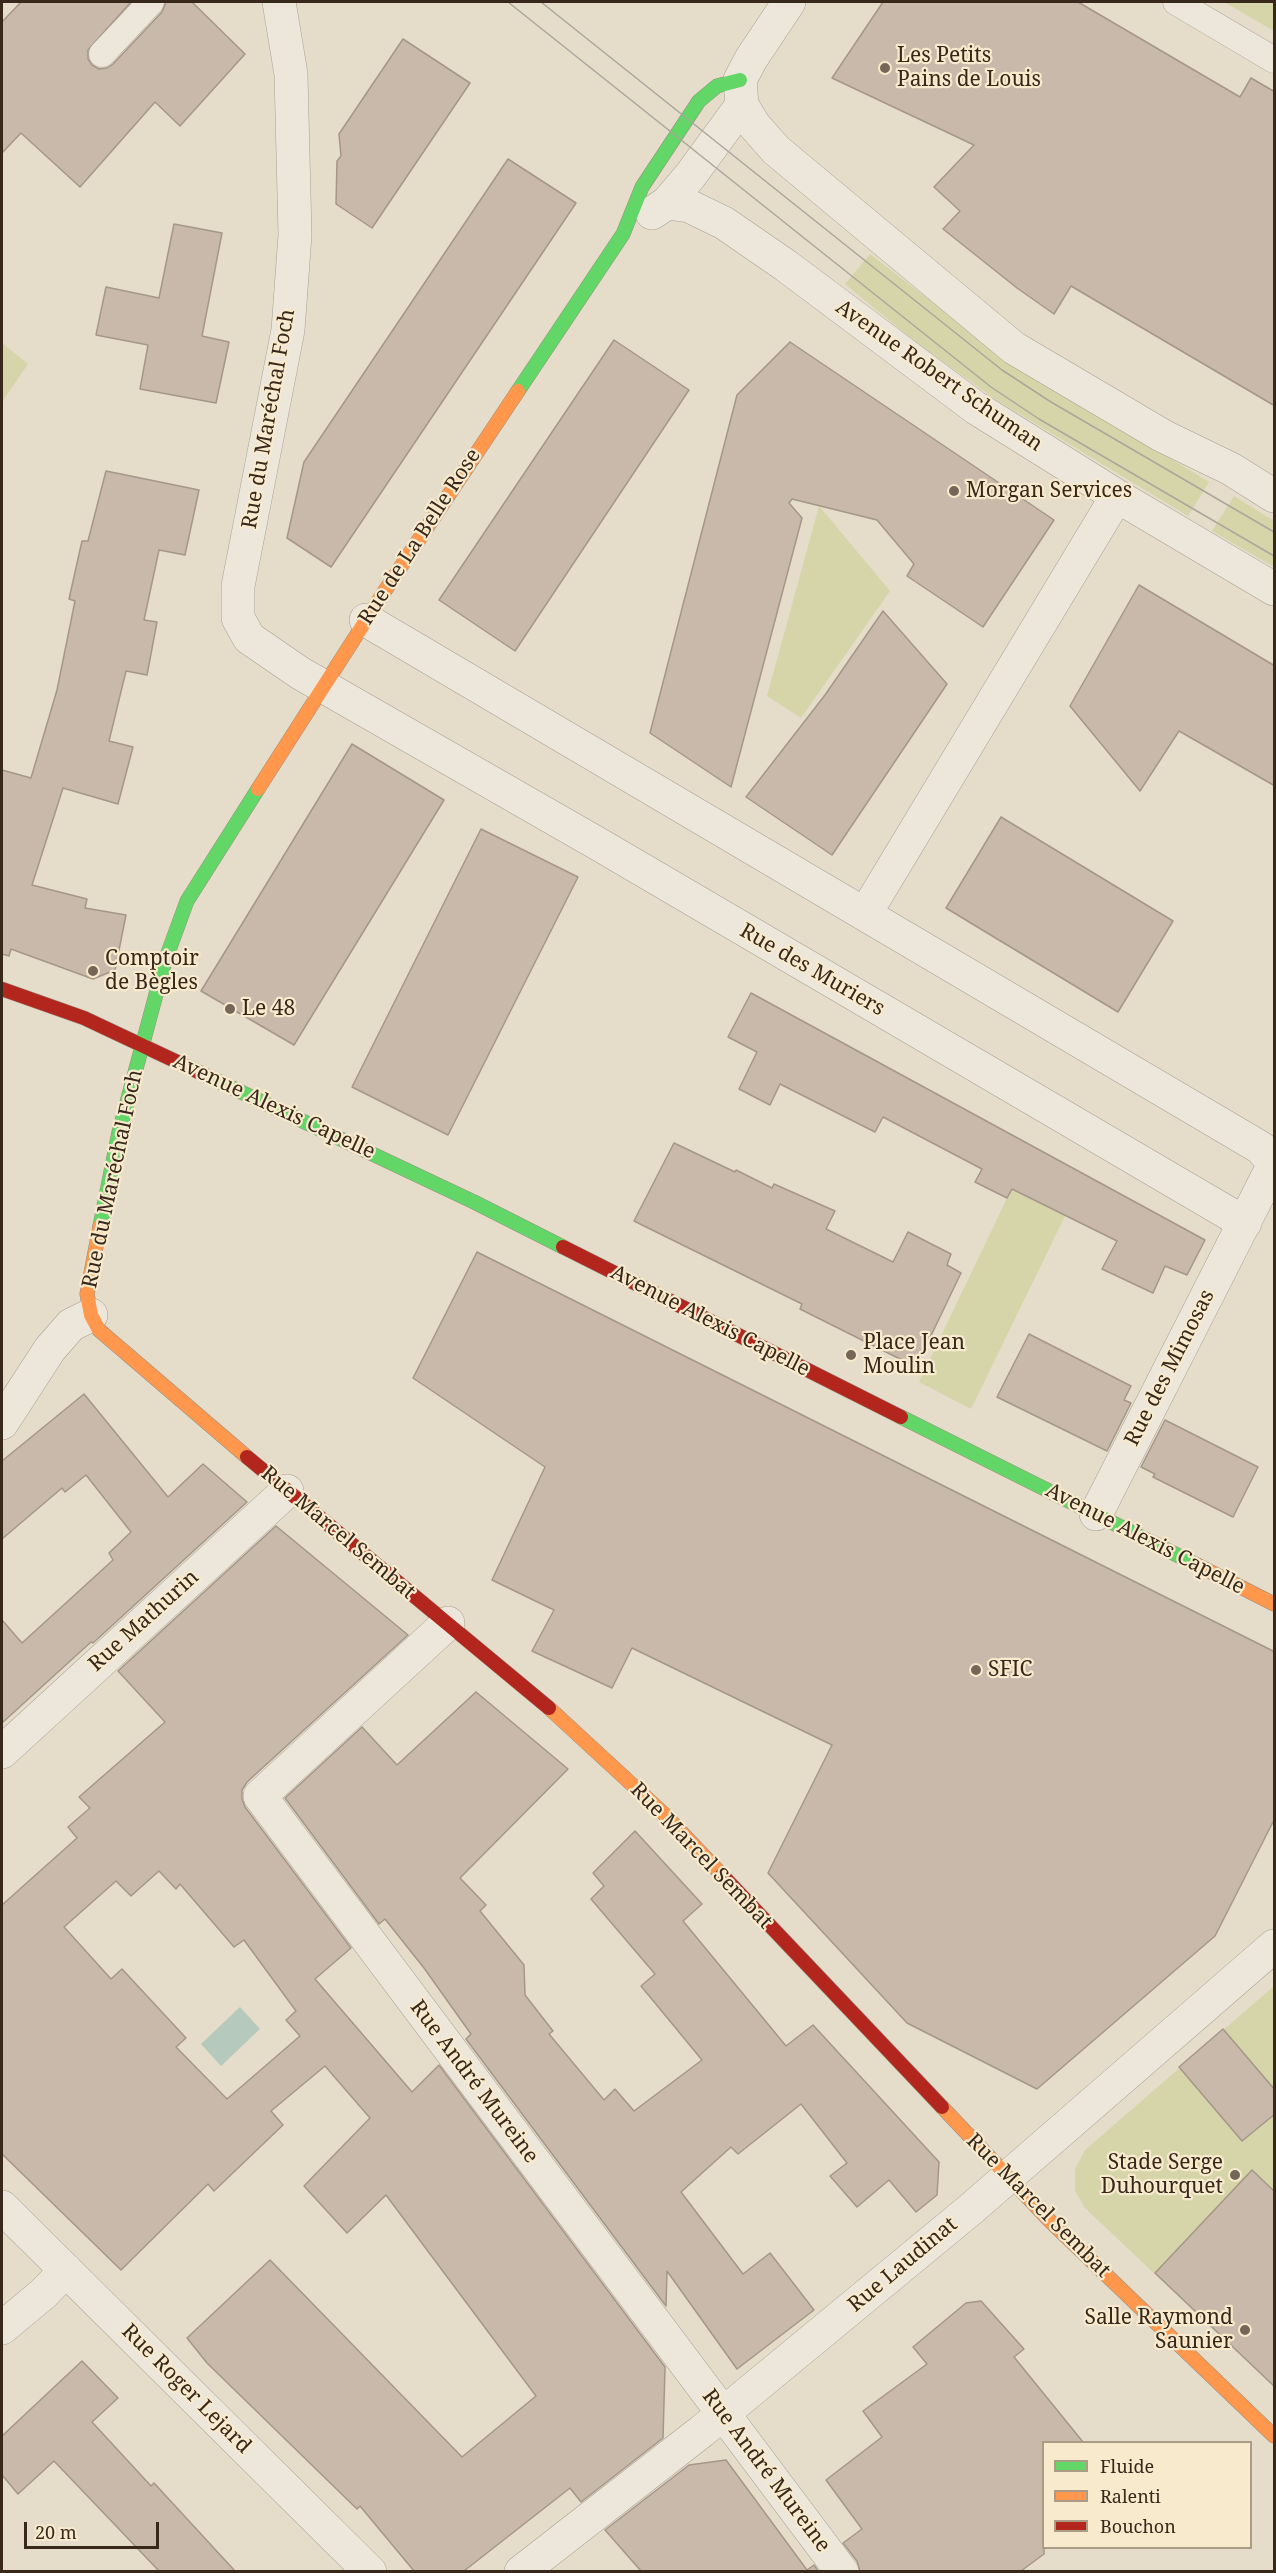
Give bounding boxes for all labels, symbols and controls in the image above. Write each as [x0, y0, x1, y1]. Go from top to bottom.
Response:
place label: Les Petits Pains de Louis [897, 43, 1041, 93]
marker: Les Petits Pains de Louis [878, 61, 892, 75]
street label: Avenue Robert Schuman [831, 295, 1047, 457]
street label: Rue du Maréchal Foch [237, 307, 301, 531]
street label: Rue de La Belle Rose [354, 444, 486, 630]
place label: Morgan Services [966, 478, 1132, 504]
marker: Morgan Services [947, 484, 961, 498]
street label: Rue des Muriers [735, 918, 889, 1022]
place label: Comptoir de Bègles [105, 946, 199, 996]
marker: Comptoir de Bègles [86, 964, 100, 978]
place label: Le 48 [242, 996, 295, 1022]
marker: Le 48 [223, 1002, 237, 1016]
street label: Avenue Alexis Capelle [169, 1049, 379, 1165]
street label: Rue du Maréchal Foch [77, 1067, 149, 1291]
street label: Avenue Alexis Capelle [606, 1260, 814, 1382]
street label: Rue des Mimosas [1120, 1286, 1220, 1450]
place label: Place Jean Moulin [863, 1330, 965, 1380]
marker: Place Jean Moulin [844, 1348, 858, 1362]
street label: Rue Marcel Sembat [256, 1461, 420, 1605]
street label: Avenue Alexis Capelle [1041, 1478, 1249, 1600]
street label: Rue Mathurin [84, 1565, 204, 1677]
place label: SFIC [988, 1657, 1032, 1683]
marker: SFIC [969, 1663, 983, 1677]
street label: Rue Marcel Sembat [625, 1778, 777, 1934]
street label: Rue André Mureine [405, 1996, 543, 2168]
street label: Rue Marcel Sembat [961, 2129, 1115, 2283]
place label: Stade Serge Duhourquet [1101, 2150, 1223, 2200]
marker: Stade Serge Duhourquet [1228, 2168, 1242, 2182]
street label: Rue Laudinat [843, 2212, 963, 2318]
place label: Salle Raymond Saunier [1085, 2305, 1233, 2355]
street label: Rue Roger Lejard [116, 2319, 256, 2459]
marker: Salle Raymond Saunier [1238, 2323, 1252, 2337]
street label: Rue André Mureine [697, 2385, 835, 2557]
legend [1042, 2441, 1252, 2549]
text: Fluide [1100, 2454, 1154, 2478]
text: Ralenti [1100, 2484, 1161, 2508]
scale bar [27, 2510, 162, 2548]
text: Bouchon [1100, 2514, 1176, 2538]
text: 20 m [35, 2520, 77, 2544]

